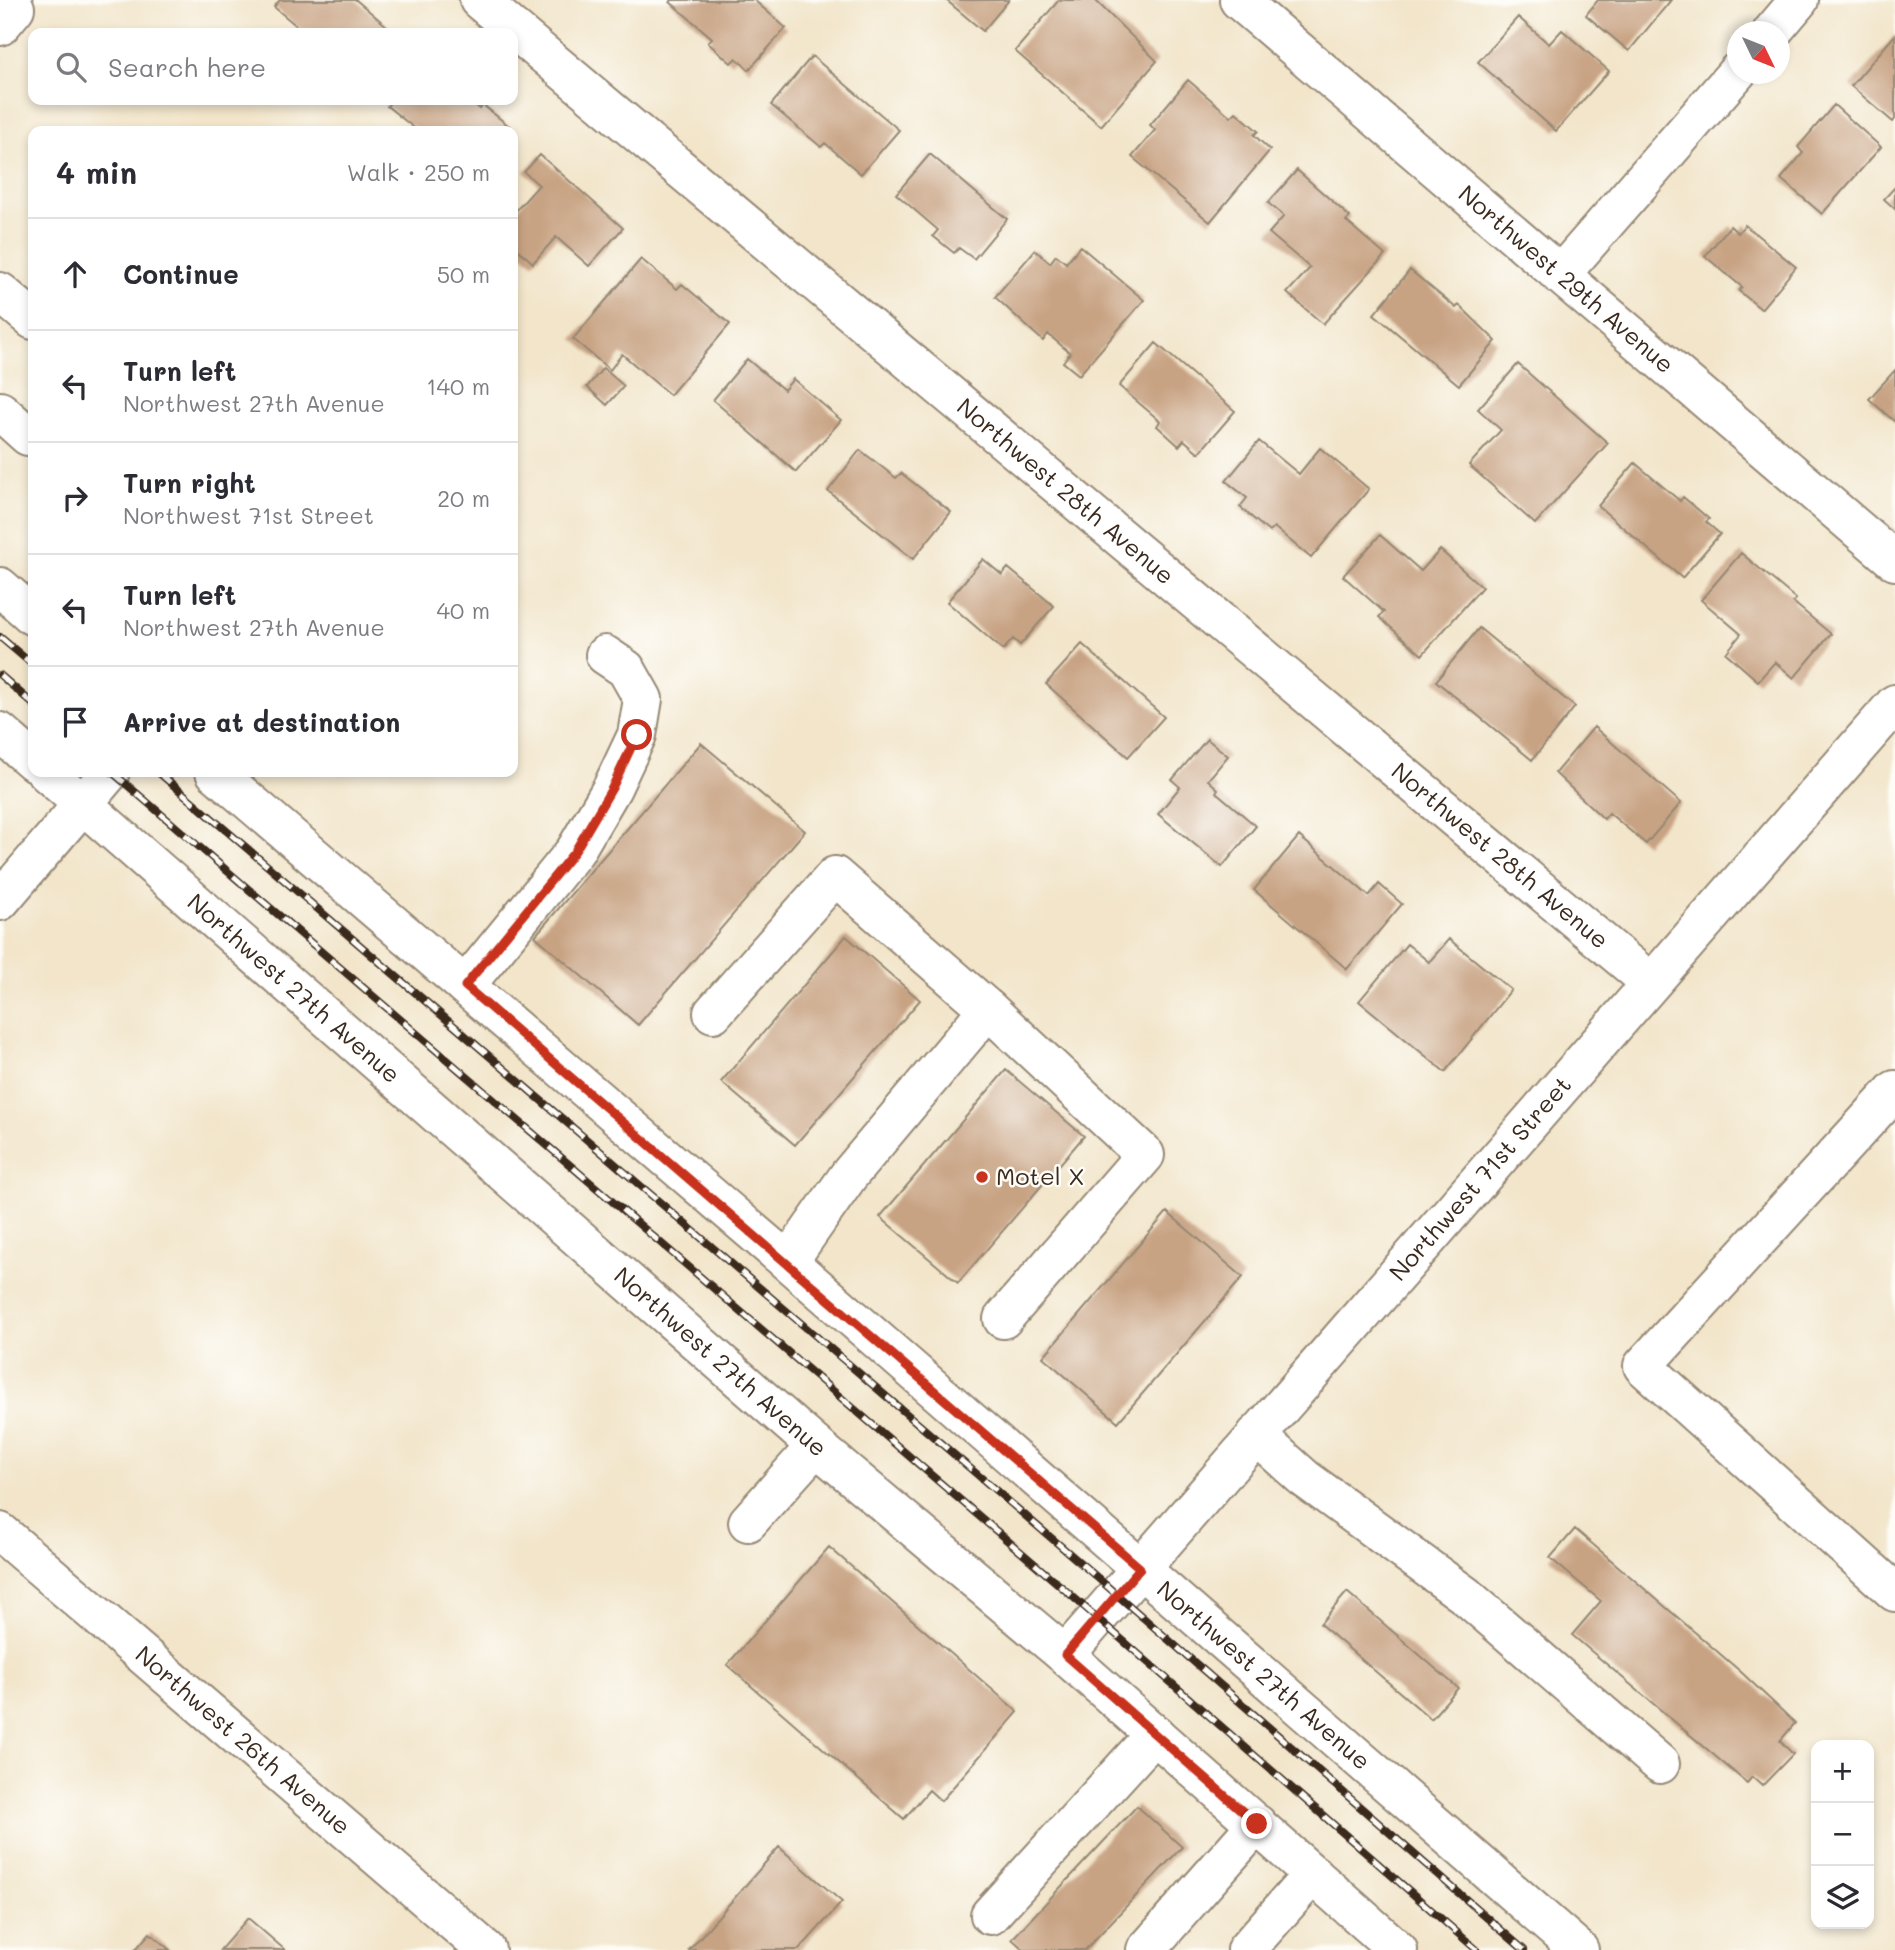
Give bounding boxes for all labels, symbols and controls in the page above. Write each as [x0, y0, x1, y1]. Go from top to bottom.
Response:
north arrow [1727, 21, 1790, 84]
search box [28, 28, 518, 105]
icon: search [52, 48, 90, 86]
text: Search here [108, 50, 266, 84]
text: 4 min [56, 152, 137, 192]
text: Walk · 250 m [347, 157, 490, 187]
street label: Northwest 29th Avenue [1453, 178, 1681, 379]
icon: ahead [56, 255, 94, 293]
text: Continue [123, 257, 239, 291]
text: 50 m [437, 259, 490, 289]
text: Turn left [123, 354, 236, 388]
icon: left [56, 367, 94, 405]
text: 140 m [426, 371, 490, 401]
text: Northwest 27th Avenue [123, 388, 385, 418]
street label: Northwest 28th Avenue [951, 390, 1181, 590]
text: Turn right [123, 466, 256, 500]
icon: right [56, 479, 94, 517]
text: 20 m [437, 483, 490, 513]
text: Northwest 71st Street [123, 500, 374, 530]
text: Turn left [123, 578, 236, 612]
icon: left [56, 591, 94, 629]
text: 40 m [437, 595, 490, 625]
text: Northwest 27th Avenue [123, 612, 385, 642]
icon: arrive [56, 703, 94, 741]
text: Arrive at destination [123, 705, 400, 739]
route start [621, 719, 652, 750]
street label: Northwest 28th Avenue [1386, 755, 1616, 955]
street label: Northwest 27th Avenue [182, 886, 408, 1089]
street label: Northwest 71st Street [1382, 1069, 1577, 1287]
place label: Motel X [996, 1160, 1084, 1191]
marker: Motel X [974, 1169, 990, 1185]
street label: Northwest 27th Avenue [608, 1259, 834, 1463]
street label: Northwest 27th Avenue [1151, 1573, 1378, 1776]
street label: Northwest 26th Avenue [130, 1638, 358, 1841]
map controls [1811, 1740, 1874, 1929]
button: + [1811, 1740, 1874, 1803]
button: − [1811, 1803, 1874, 1866]
route end [1241, 1808, 1272, 1839]
button: layers [1811, 1866, 1874, 1929]

